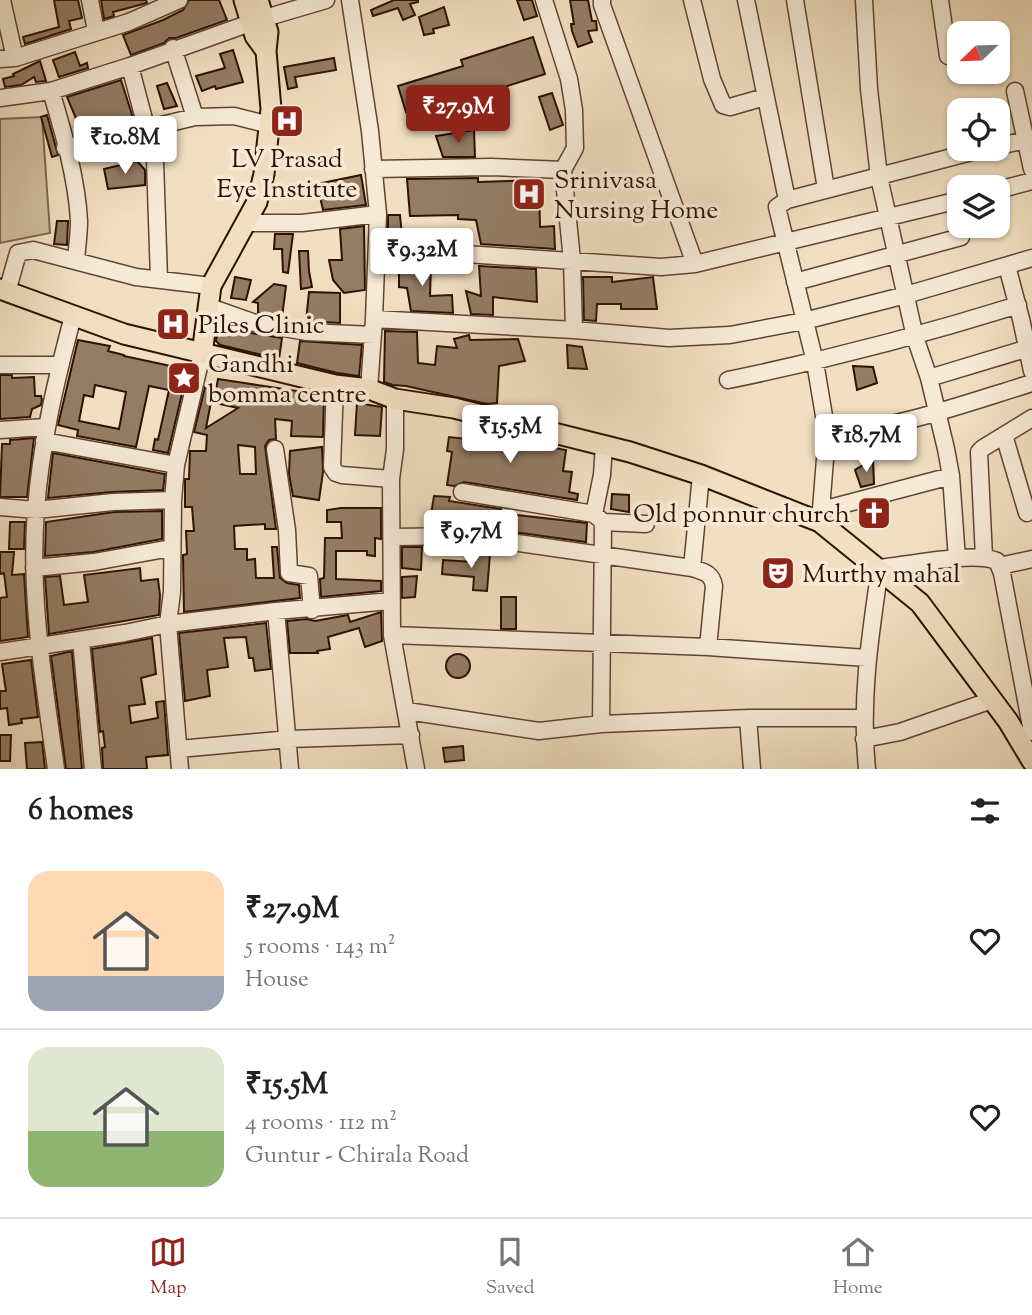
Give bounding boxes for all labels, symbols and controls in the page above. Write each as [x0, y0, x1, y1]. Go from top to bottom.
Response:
north arrow [947, 21, 1010, 84]
map controls [947, 21, 1010, 238]
pin: ₹27.9M [401, 86, 515, 145]
text: ₹27.9M [422, 91, 494, 124]
button: locate [947, 98, 1010, 161]
hospital icon: LV Prasad Eye Institute [268, 102, 306, 140]
pin: ₹10.8M [68, 116, 182, 176]
text: ₹10.8M [90, 122, 160, 155]
place label: LV Prasad Eye Institute [217, 142, 357, 209]
place label: Srinivasa Nursing Home [554, 163, 718, 230]
hospital icon: Srinivasa Nursing Home [510, 175, 548, 213]
button: layers [947, 175, 1010, 238]
pin: ₹9.32M [365, 229, 479, 288]
text: ₹9.32M [386, 234, 458, 267]
hospital icon: Piles Clinic [154, 305, 192, 343]
place label: Piles Clinic [198, 308, 325, 345]
place label: Gandhi bomma centre [208, 347, 367, 414]
place icon: Gandhi bomma centre [165, 359, 203, 397]
pin: ₹15.5M [453, 406, 567, 465]
text: ₹15.5M [478, 411, 542, 444]
pin: ₹18.7M [809, 414, 923, 474]
text: ₹18.7M [831, 420, 901, 453]
church icon: Old ponnur church [855, 494, 893, 532]
place label: Old ponnur church [633, 497, 850, 534]
pin: ₹9.7M [422, 510, 520, 570]
text: ₹9.7M [440, 516, 502, 549]
theatre icon: Murthy mahal [759, 554, 797, 592]
place label: Murthy mahal [802, 557, 961, 594]
text: 6 homes [28, 790, 133, 833]
icon: filters [966, 792, 1004, 830]
text: ₹27.9M [245, 888, 339, 931]
icon: home [84, 899, 168, 983]
icon: heart [966, 922, 1004, 960]
text: 5 rooms · 143 m² [245, 931, 396, 964]
text: House [245, 964, 309, 997]
text: ₹15.5M [245, 1064, 328, 1107]
icon: home [84, 1075, 168, 1159]
icon: heart [966, 1098, 1004, 1136]
text: 4 rooms · 112 m² [245, 1107, 397, 1140]
text: Guntur - Chirala Road [245, 1140, 469, 1173]
tab: Map [149, 1233, 187, 1302]
tab: Saved [486, 1233, 534, 1302]
tab: Home [833, 1233, 883, 1302]

